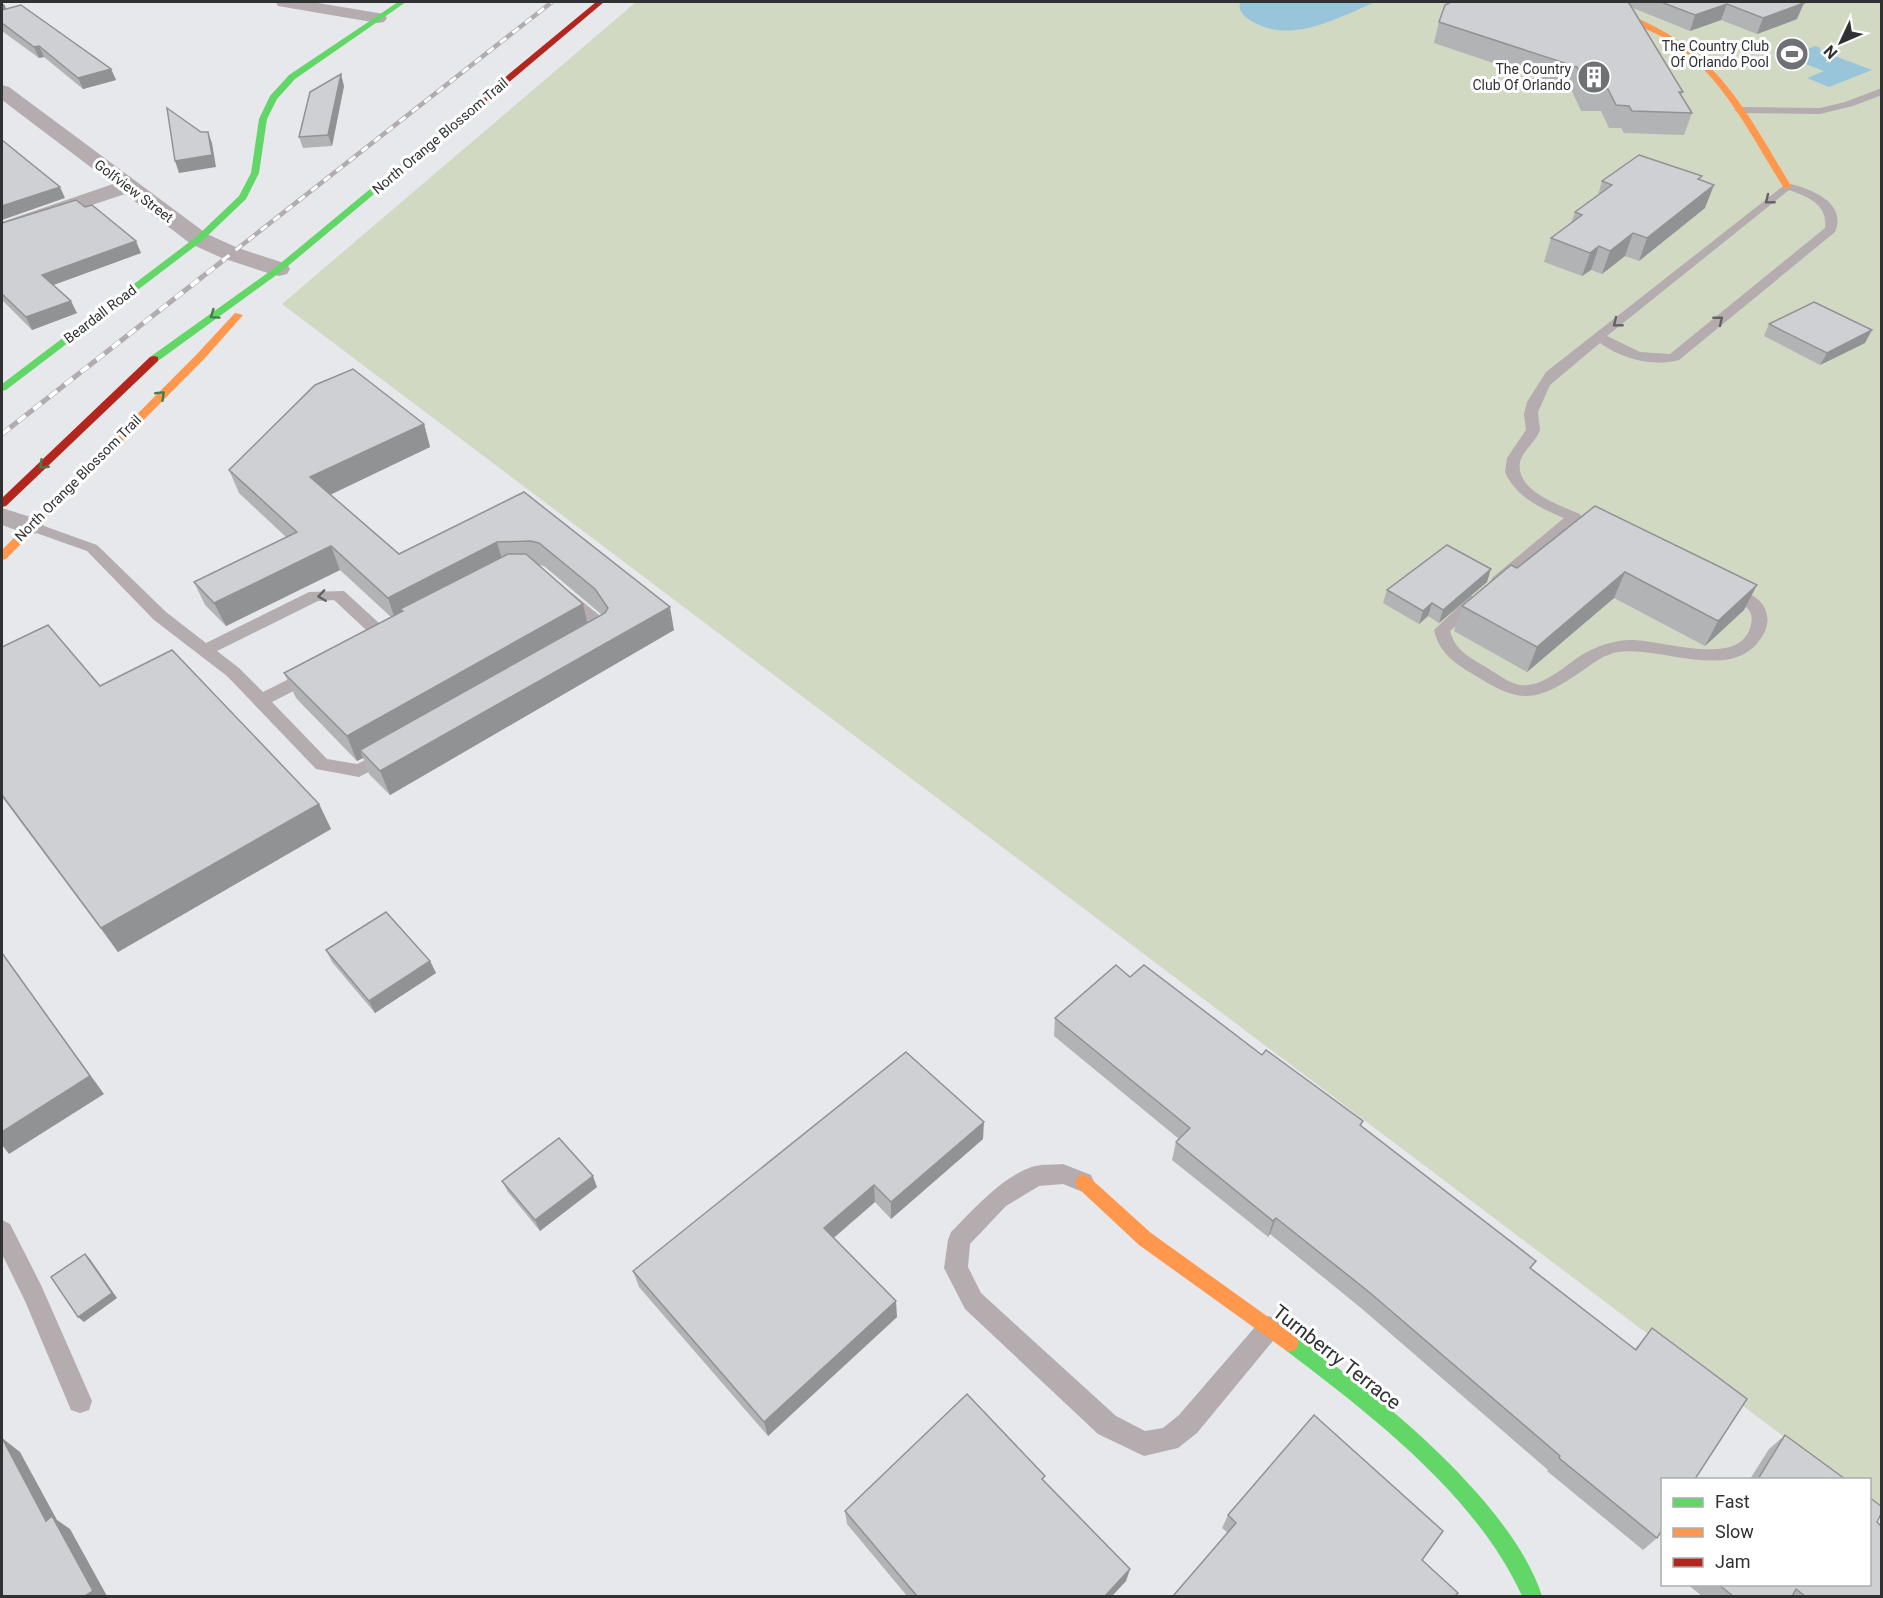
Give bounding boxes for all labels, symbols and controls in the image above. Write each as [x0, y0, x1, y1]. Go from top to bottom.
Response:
north arrow [1811, 12, 1871, 72]
sports icon: The Country Club Of Orlando Pool [1774, 36, 1810, 72]
place label: The Country Club Of Orlando Pool [1662, 38, 1769, 70]
text: N [1820, 41, 1841, 63]
building icon: The Country Club Of Orlando [1576, 59, 1612, 95]
place label: The Country Club Of Orlando [1472, 61, 1571, 93]
street label: North Orange Blossom Trail [369, 75, 511, 197]
street label: Golfview Street [92, 156, 177, 226]
one-way arrow [1765, 193, 1776, 204]
street label: Beardall Road [61, 282, 139, 346]
one-way arrow [210, 308, 221, 319]
one-way arrow [1613, 315, 1624, 326]
one-way arrow [1713, 316, 1724, 327]
one-way arrow [153, 392, 164, 403]
street label: North Orange Blossom Trail [12, 412, 144, 544]
one-way arrow [39, 457, 50, 468]
one-way arrow [317, 590, 326, 602]
street label: Turnberry Terrace [1268, 1299, 1406, 1415]
legend [1661, 1478, 1871, 1586]
text: Fast [1715, 1491, 1750, 1512]
text: Slow [1715, 1521, 1754, 1542]
text: Jam [1715, 1551, 1751, 1572]

